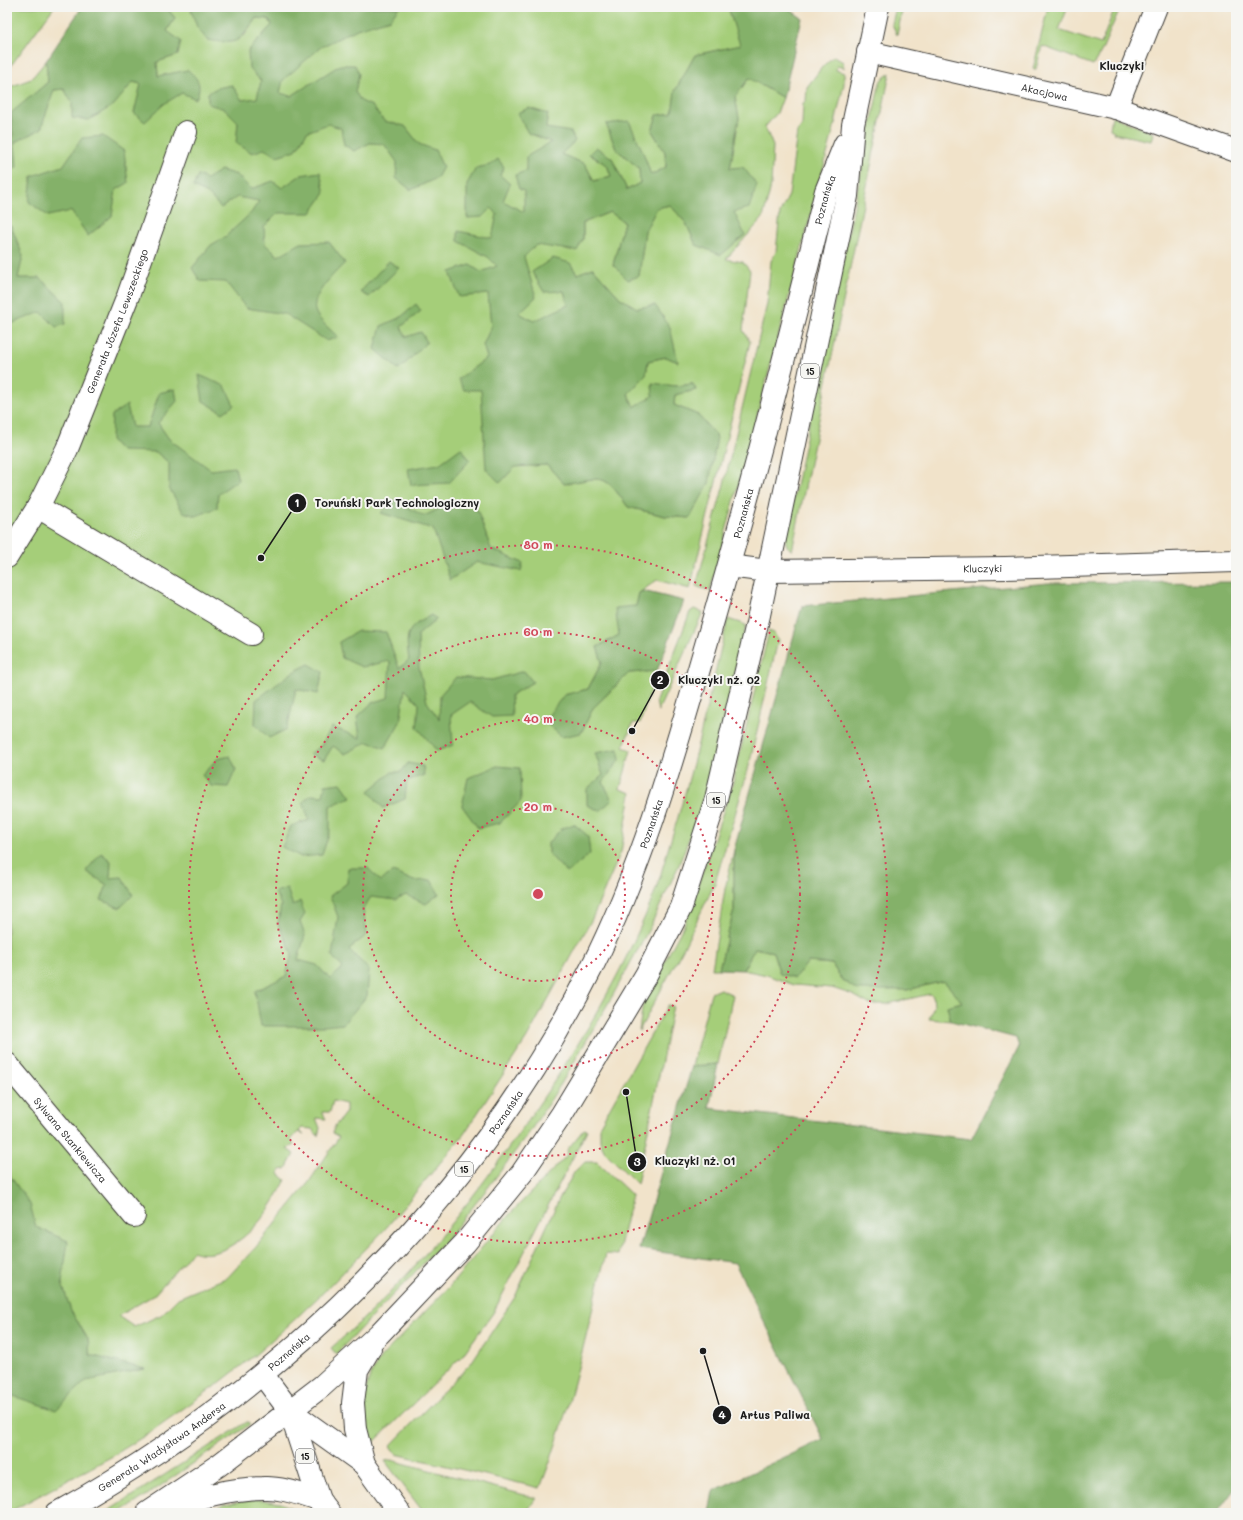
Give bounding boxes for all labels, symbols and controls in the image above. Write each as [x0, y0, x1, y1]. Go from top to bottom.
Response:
district label: Kluczyki [1100, 58, 1144, 73]
street label: Akacjowa [1020, 80, 1069, 104]
street label: Poznańska [811, 173, 839, 226]
street label: Generała Józefa Lewszeckiego [83, 247, 151, 395]
road number: 15 [801, 364, 819, 378]
street label: Poznańska [730, 486, 757, 540]
callout: Toruński Park Technologiczny [287, 491, 488, 514]
text: 1 [294, 494, 300, 510]
text: Toruński Park Technologiczny [315, 495, 479, 510]
text: 80 m [523, 536, 553, 552]
street label: Kluczyki [963, 561, 1002, 576]
text: 60 m [524, 623, 552, 639]
callout: Kluczyki nż. 02 [650, 669, 768, 692]
text: 2 [657, 671, 664, 687]
text: Kluczyki nż. 02 [678, 672, 760, 687]
text: 40 m [523, 710, 553, 726]
road number: 15 [707, 793, 725, 807]
street label: Poznańska [636, 797, 666, 850]
text: 20 m [524, 798, 552, 814]
centre of rings [531, 887, 545, 901]
street label: Poznańska [485, 1087, 526, 1137]
street label: Sylwana Stankiewicza [31, 1094, 110, 1186]
callout: Kluczyki nż. 01 [627, 1150, 744, 1173]
text: 3 [633, 1153, 641, 1169]
text: Kluczyki nż. 01 [655, 1153, 735, 1168]
road number: 15 [455, 1162, 473, 1176]
street label: Poznańska [265, 1329, 313, 1373]
street label: Generała Władysława Andersa [95, 1398, 228, 1495]
callout: Artus Paliwa [712, 1403, 818, 1426]
text: 4 [718, 1406, 726, 1422]
text: Artus Paliwa [740, 1407, 810, 1422]
road number: 15 [296, 1449, 314, 1463]

